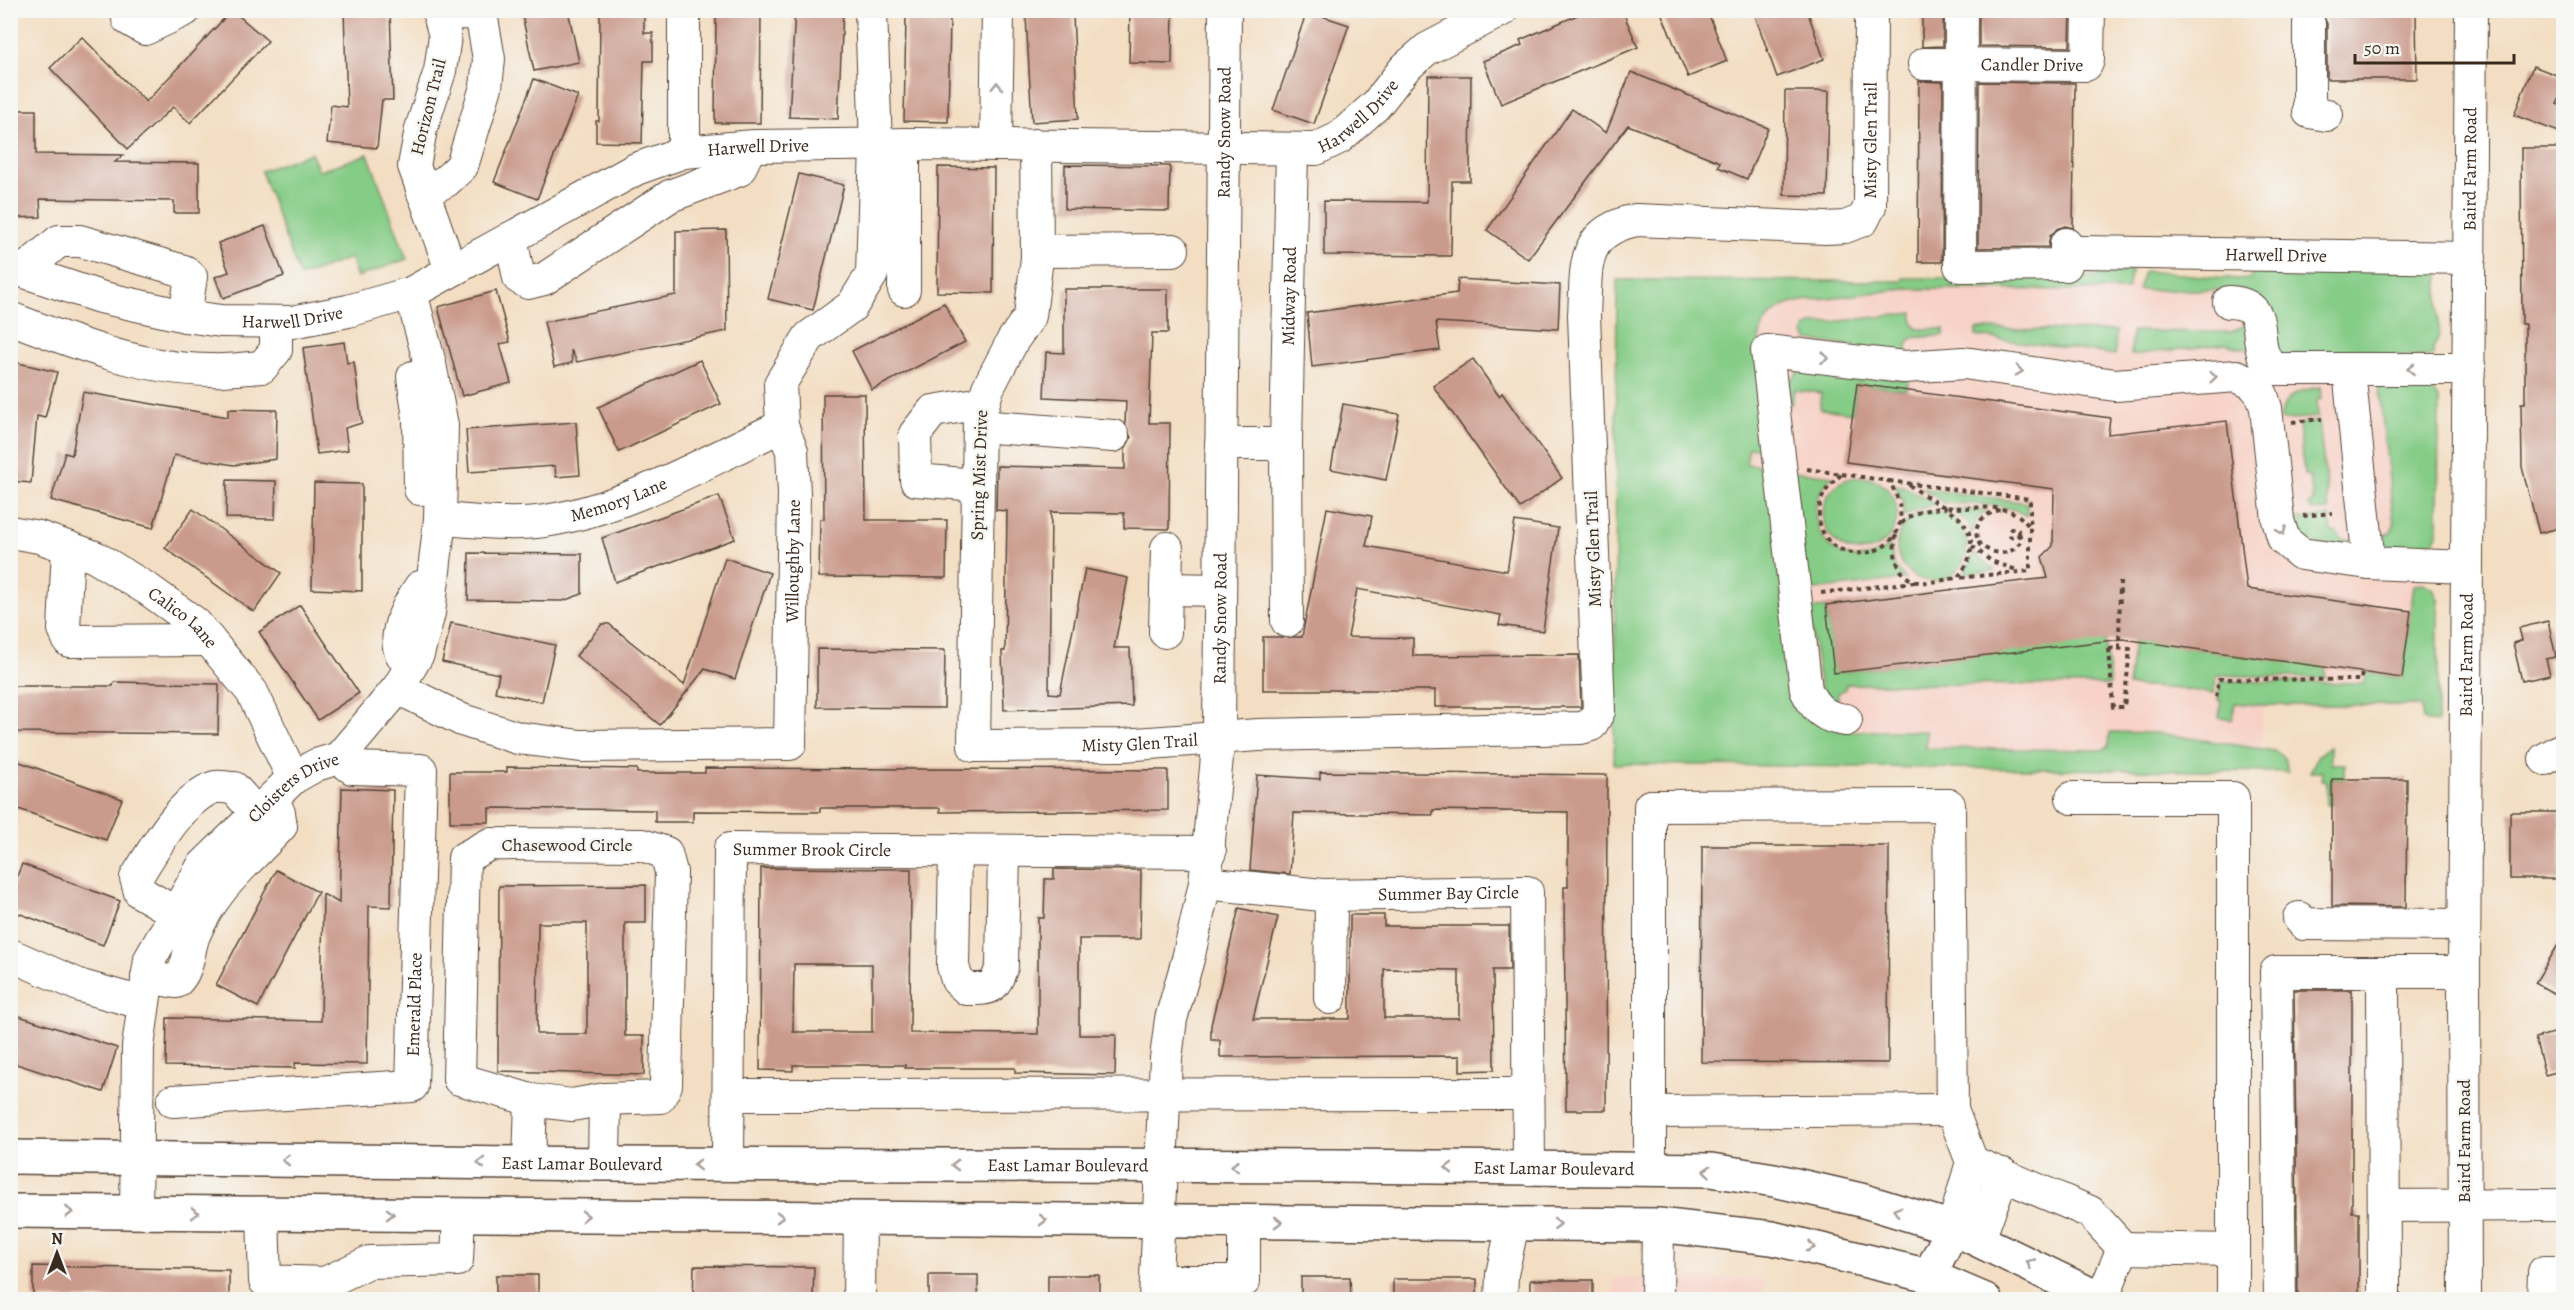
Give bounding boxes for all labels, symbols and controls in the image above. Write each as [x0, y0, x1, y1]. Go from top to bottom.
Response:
scale bar [2355, 27, 2514, 65]
text: 50 m [2364, 36, 2400, 60]
street label: Candler Drive [1981, 52, 2083, 77]
street label: Horizon Trail [404, 56, 452, 158]
street label: Randy Snow Road [1211, 66, 1237, 199]
street label: Harwell Drive [1313, 74, 1404, 159]
street label: Misty Glen Trail [1858, 81, 1883, 199]
one-way arrow [990, 82, 1003, 91]
street label: Baird Farm Road [2457, 107, 2482, 231]
street label: Harwell Drive [706, 133, 809, 162]
street label: Harwell Drive [2225, 242, 2327, 268]
street label: Midway Road [1276, 246, 1302, 346]
street label: Harwell Drive [241, 300, 345, 334]
one-way arrow [1821, 351, 1830, 363]
one-way arrow [2407, 363, 2416, 375]
one-way arrow [2014, 365, 2024, 377]
one-way arrow [2208, 371, 2217, 384]
street label: Spring Mist Drive [965, 409, 993, 541]
street label: Memory Lane [568, 471, 671, 528]
street label: Misty Glen Trail [1579, 490, 1607, 608]
street label: Willoughby Lane [780, 499, 806, 624]
one-way arrow [2274, 526, 2287, 536]
street label: Randy Snow Road [1207, 552, 1233, 685]
street label: Calico Lane [143, 581, 223, 653]
street label: Baird Farm Road [2454, 593, 2479, 717]
street label: Misty Glen Trail [1081, 727, 1199, 757]
street label: Cloisters Drive [242, 747, 342, 828]
street label: Chasewood Circle [502, 833, 632, 857]
street label: Summer Brook Circle [733, 837, 891, 862]
street label: Summer Bay Circle [1378, 880, 1519, 906]
street label: Emerald Place [401, 952, 428, 1057]
street label: Baird Farm Road [2452, 1079, 2476, 1203]
street label: East Lamar Boulevard [501, 1151, 663, 1176]
street label: East Lamar Boulevard [987, 1153, 1149, 1177]
one-way arrow [281, 1154, 290, 1167]
street label: East Lamar Boulevard [1473, 1155, 1635, 1181]
one-way arrow [476, 1156, 485, 1169]
one-way arrow [692, 1158, 701, 1171]
one-way arrow [950, 1159, 959, 1172]
one-way arrow [1231, 1160, 1240, 1172]
one-way arrow [1444, 1161, 1453, 1174]
one-way arrow [1702, 1164, 1711, 1177]
one-way arrow [64, 1206, 73, 1218]
one-way arrow [1892, 1206, 1903, 1218]
one-way arrow [190, 1207, 199, 1219]
one-way arrow [385, 1208, 394, 1220]
one-way arrow [580, 1210, 589, 1222]
one-way arrow [775, 1211, 784, 1224]
one-way arrow [1038, 1214, 1047, 1226]
one-way arrow [1274, 1215, 1283, 1228]
one-way arrow [1553, 1218, 1562, 1230]
north arrow [27, 1223, 87, 1283]
text: N [51, 1228, 63, 1250]
one-way arrow [1806, 1240, 1816, 1253]
one-way arrow [2026, 1259, 2037, 1271]

